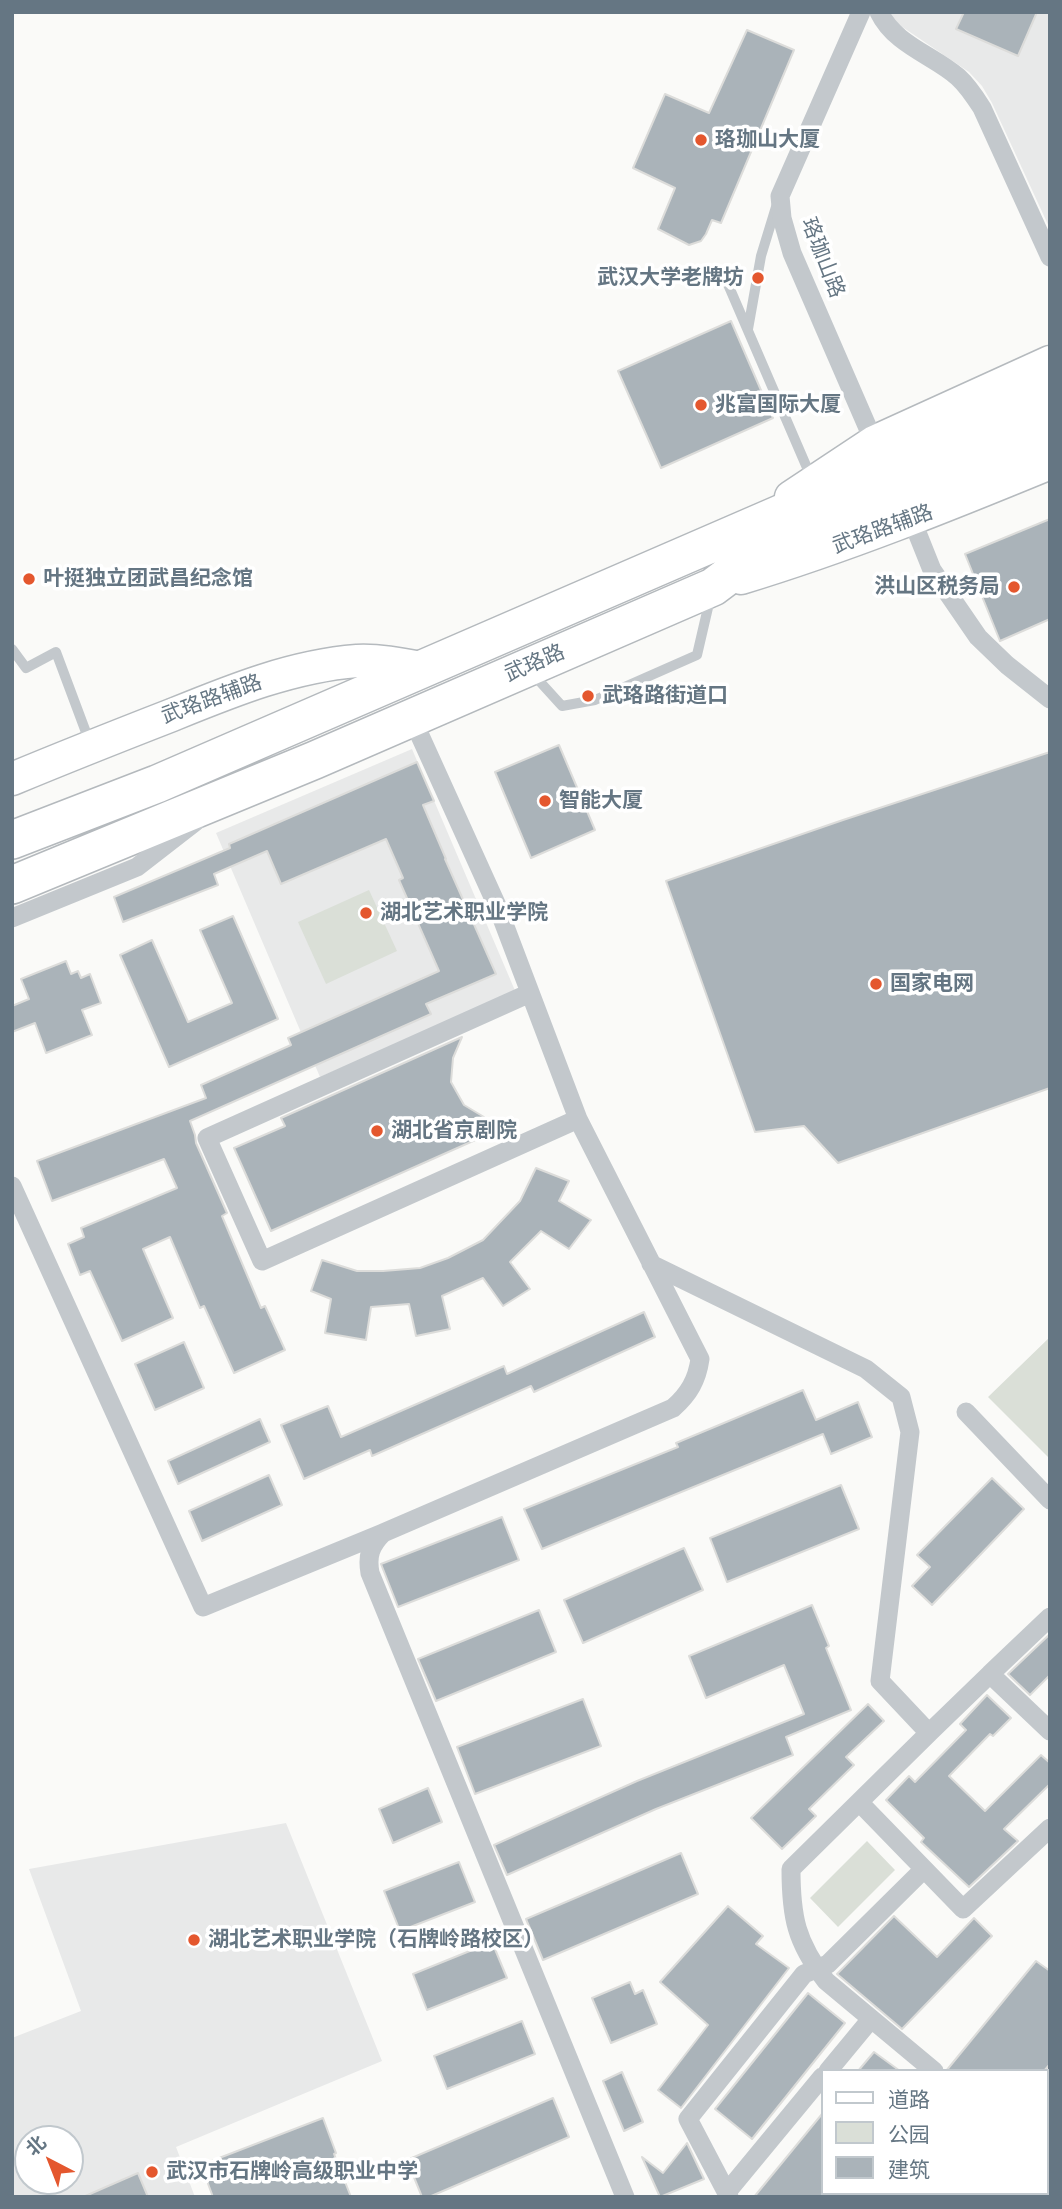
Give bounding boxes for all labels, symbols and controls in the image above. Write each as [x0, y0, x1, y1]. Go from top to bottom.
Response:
place label: 珞珈山大厦 [715, 127, 820, 153]
marker: 珞珈山大厦 [693, 132, 709, 148]
street label: 珞珈山路 [795, 214, 849, 302]
place label: 武汉大学老牌坊 [597, 265, 744, 291]
marker: 武汉大学老牌坊 [750, 270, 766, 286]
place label: 兆富国际大厦 [715, 392, 841, 418]
marker: 兆富国际大厦 [693, 397, 709, 413]
street label: 武珞路辅路 [829, 500, 937, 560]
place label: 叶挺独立团武昌纪念馆 [43, 566, 253, 592]
marker: 叶挺独立团武昌纪念馆 [21, 571, 37, 587]
place label: 洪山区税务局 [874, 574, 1000, 600]
marker: 洪山区税务局 [1006, 579, 1022, 595]
street label: 武珞路 [501, 640, 569, 688]
street label: 武珞路辅路 [158, 670, 266, 730]
place label: 武珞路街道口 [602, 683, 728, 709]
marker: 武珞路街道口 [580, 688, 596, 704]
place label: 智能大厦 [559, 788, 643, 814]
marker: 智能大厦 [537, 793, 553, 809]
place label: 湖北艺术职业学院 [380, 900, 548, 926]
marker: 湖北艺术职业学院 [358, 905, 374, 921]
place label: 国家电网 [890, 971, 974, 997]
marker: 国家电网 [868, 976, 884, 992]
place label: 湖北省京剧院 [391, 1118, 517, 1144]
marker: 湖北省京剧院 [369, 1123, 385, 1139]
place label: 湖北艺术职业学院（石牌岭路校区） [208, 1927, 544, 1953]
marker: 湖北艺术职业学院（石牌岭路校区） [186, 1932, 202, 1948]
legend [820, 2069, 1048, 2195]
text: 道路 [888, 2088, 930, 2113]
text: 公园 [888, 2123, 930, 2148]
north arrow [14, 2125, 84, 2195]
text: 北 [22, 2131, 51, 2160]
text: 建筑 [888, 2158, 930, 2183]
place label: 武汉市石牌岭高级职业中学 [166, 2159, 418, 2185]
marker: 武汉市石牌岭高级职业中学 [144, 2164, 160, 2180]

